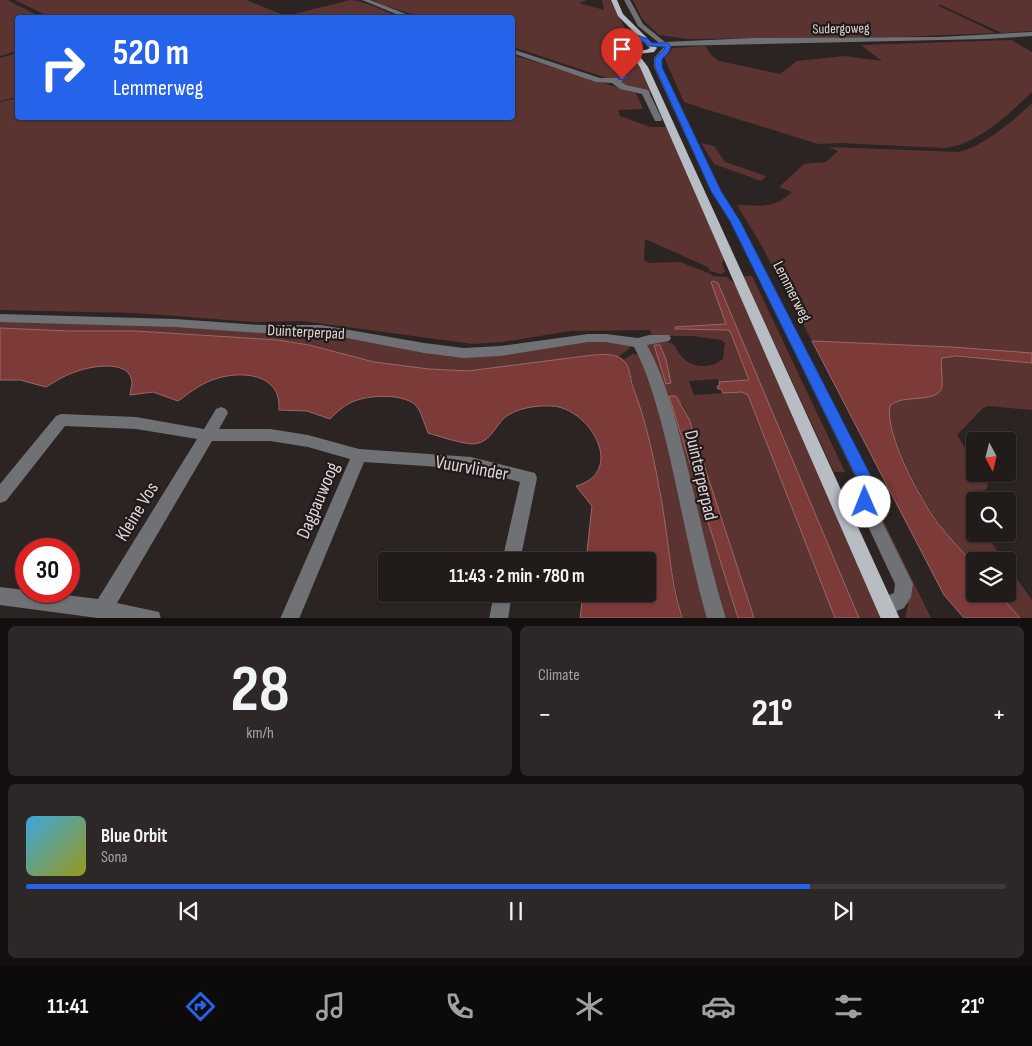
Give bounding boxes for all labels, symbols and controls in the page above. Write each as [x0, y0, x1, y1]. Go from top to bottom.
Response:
street label: Sudergoweg [812, 19, 870, 37]
pin [601, 28, 643, 79]
text: 520 m [113, 32, 189, 75]
icon: right [30, 35, 95, 100]
icon: arrive [608, 35, 636, 63]
text: Lemmerweg [113, 75, 203, 102]
street label: Lemmerweg [768, 258, 815, 325]
street label: Duinterperpad [267, 321, 345, 344]
street label: Duinterperpad [679, 428, 722, 523]
north arrow [966, 432, 1016, 482]
map controls [966, 432, 1016, 602]
street label: Vuurvlinder [433, 451, 511, 486]
street label: Dagpauwoog [292, 458, 345, 542]
position arrow [838, 475, 890, 527]
street label: Kleine Vos [111, 478, 164, 545]
button: search [966, 492, 1016, 542]
speed limit sign: 30 [15, 538, 80, 603]
button: layers [966, 552, 1016, 602]
text: 11:43 · 2 min · 780 m [449, 565, 585, 588]
text: 28 [230, 652, 290, 730]
text: Climate [538, 666, 580, 685]
text: 21° [751, 691, 793, 736]
text: − [538, 698, 552, 731]
text: + [992, 698, 1006, 731]
text: km/h [246, 724, 274, 743]
text: Blue Orbit [101, 825, 167, 848]
text: Sona [101, 848, 128, 867]
icon: previous [175, 897, 203, 925]
icon: pause [502, 897, 530, 925]
icon: next [829, 897, 857, 925]
icon: directions [183, 989, 218, 1024]
icon: music [313, 989, 348, 1024]
icon: phone [442, 989, 477, 1024]
icon: climate [572, 989, 607, 1024]
icon: car [701, 989, 736, 1024]
icon: filters [831, 989, 866, 1024]
text: 11:41 [47, 993, 88, 1020]
text: 21° [961, 993, 985, 1020]

